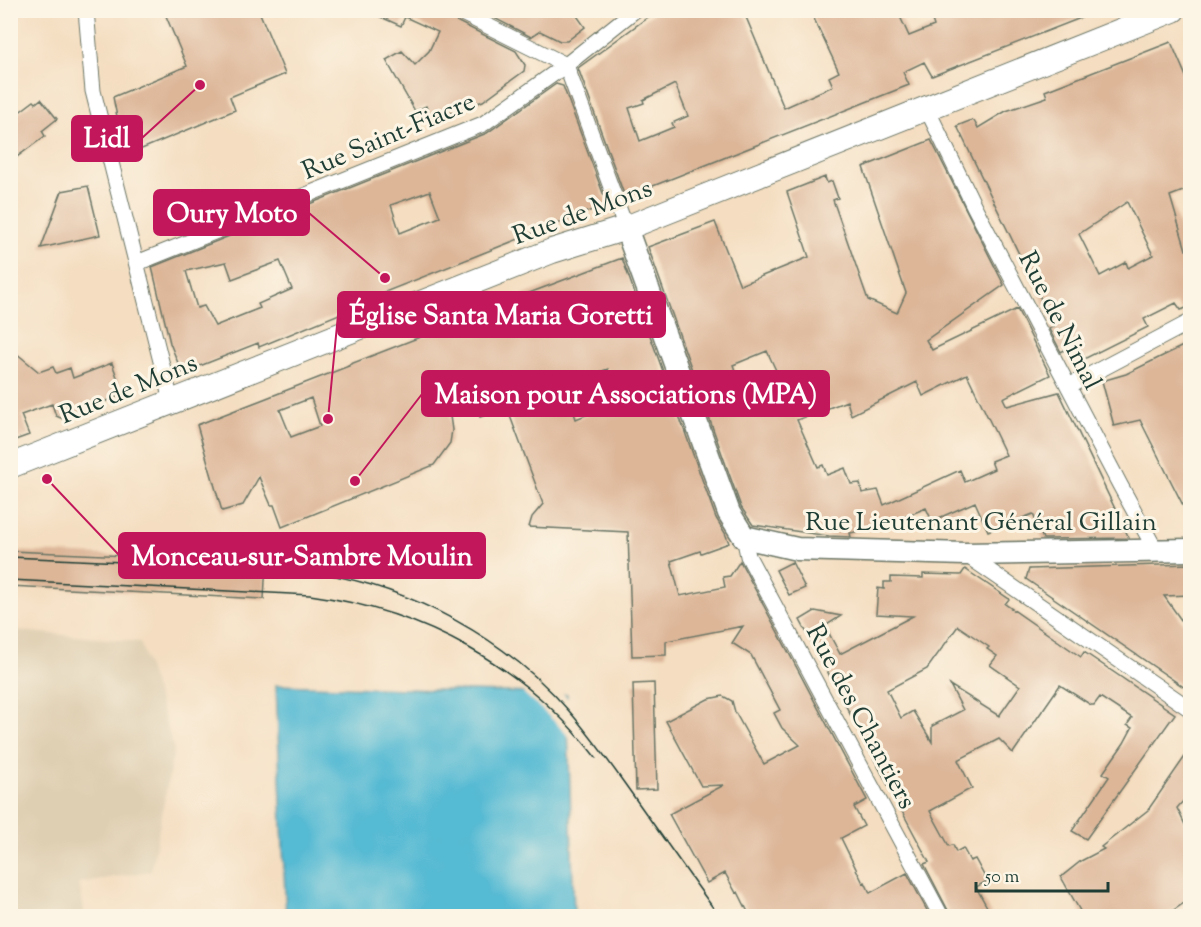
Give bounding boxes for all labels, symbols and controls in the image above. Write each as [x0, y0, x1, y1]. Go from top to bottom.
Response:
street label: Rue Saint-Fiacre [297, 84, 481, 190]
callout: Lidl [72, 116, 142, 161]
text: Lidl [84, 121, 131, 160]
street label: Rue de Mons [508, 171, 658, 256]
callout: Oury Moto [154, 190, 309, 235]
text: Oury Moto [167, 196, 298, 235]
street label: Rue de Nimal [1008, 245, 1110, 397]
callout: Église Santa Maria Goretti [338, 292, 665, 337]
text: Église Santa Maria Goretti [349, 297, 653, 337]
street label: Rue de Mons [54, 346, 204, 435]
callout: Maison pour Associations (MPA) [422, 371, 829, 416]
text: Maison pour Associations (MPA) [435, 377, 817, 416]
street label: Rue Lieutenant Général Gillain [805, 505, 1157, 542]
callout: Monceau-sur-Sambre Moulin [119, 533, 485, 578]
text: Monceau-sur-Sambre Moulin [131, 539, 473, 578]
street label: Rue des Chantiers [795, 618, 924, 816]
scale bar [976, 855, 1108, 893]
text: 50 m [984, 865, 1020, 891]

